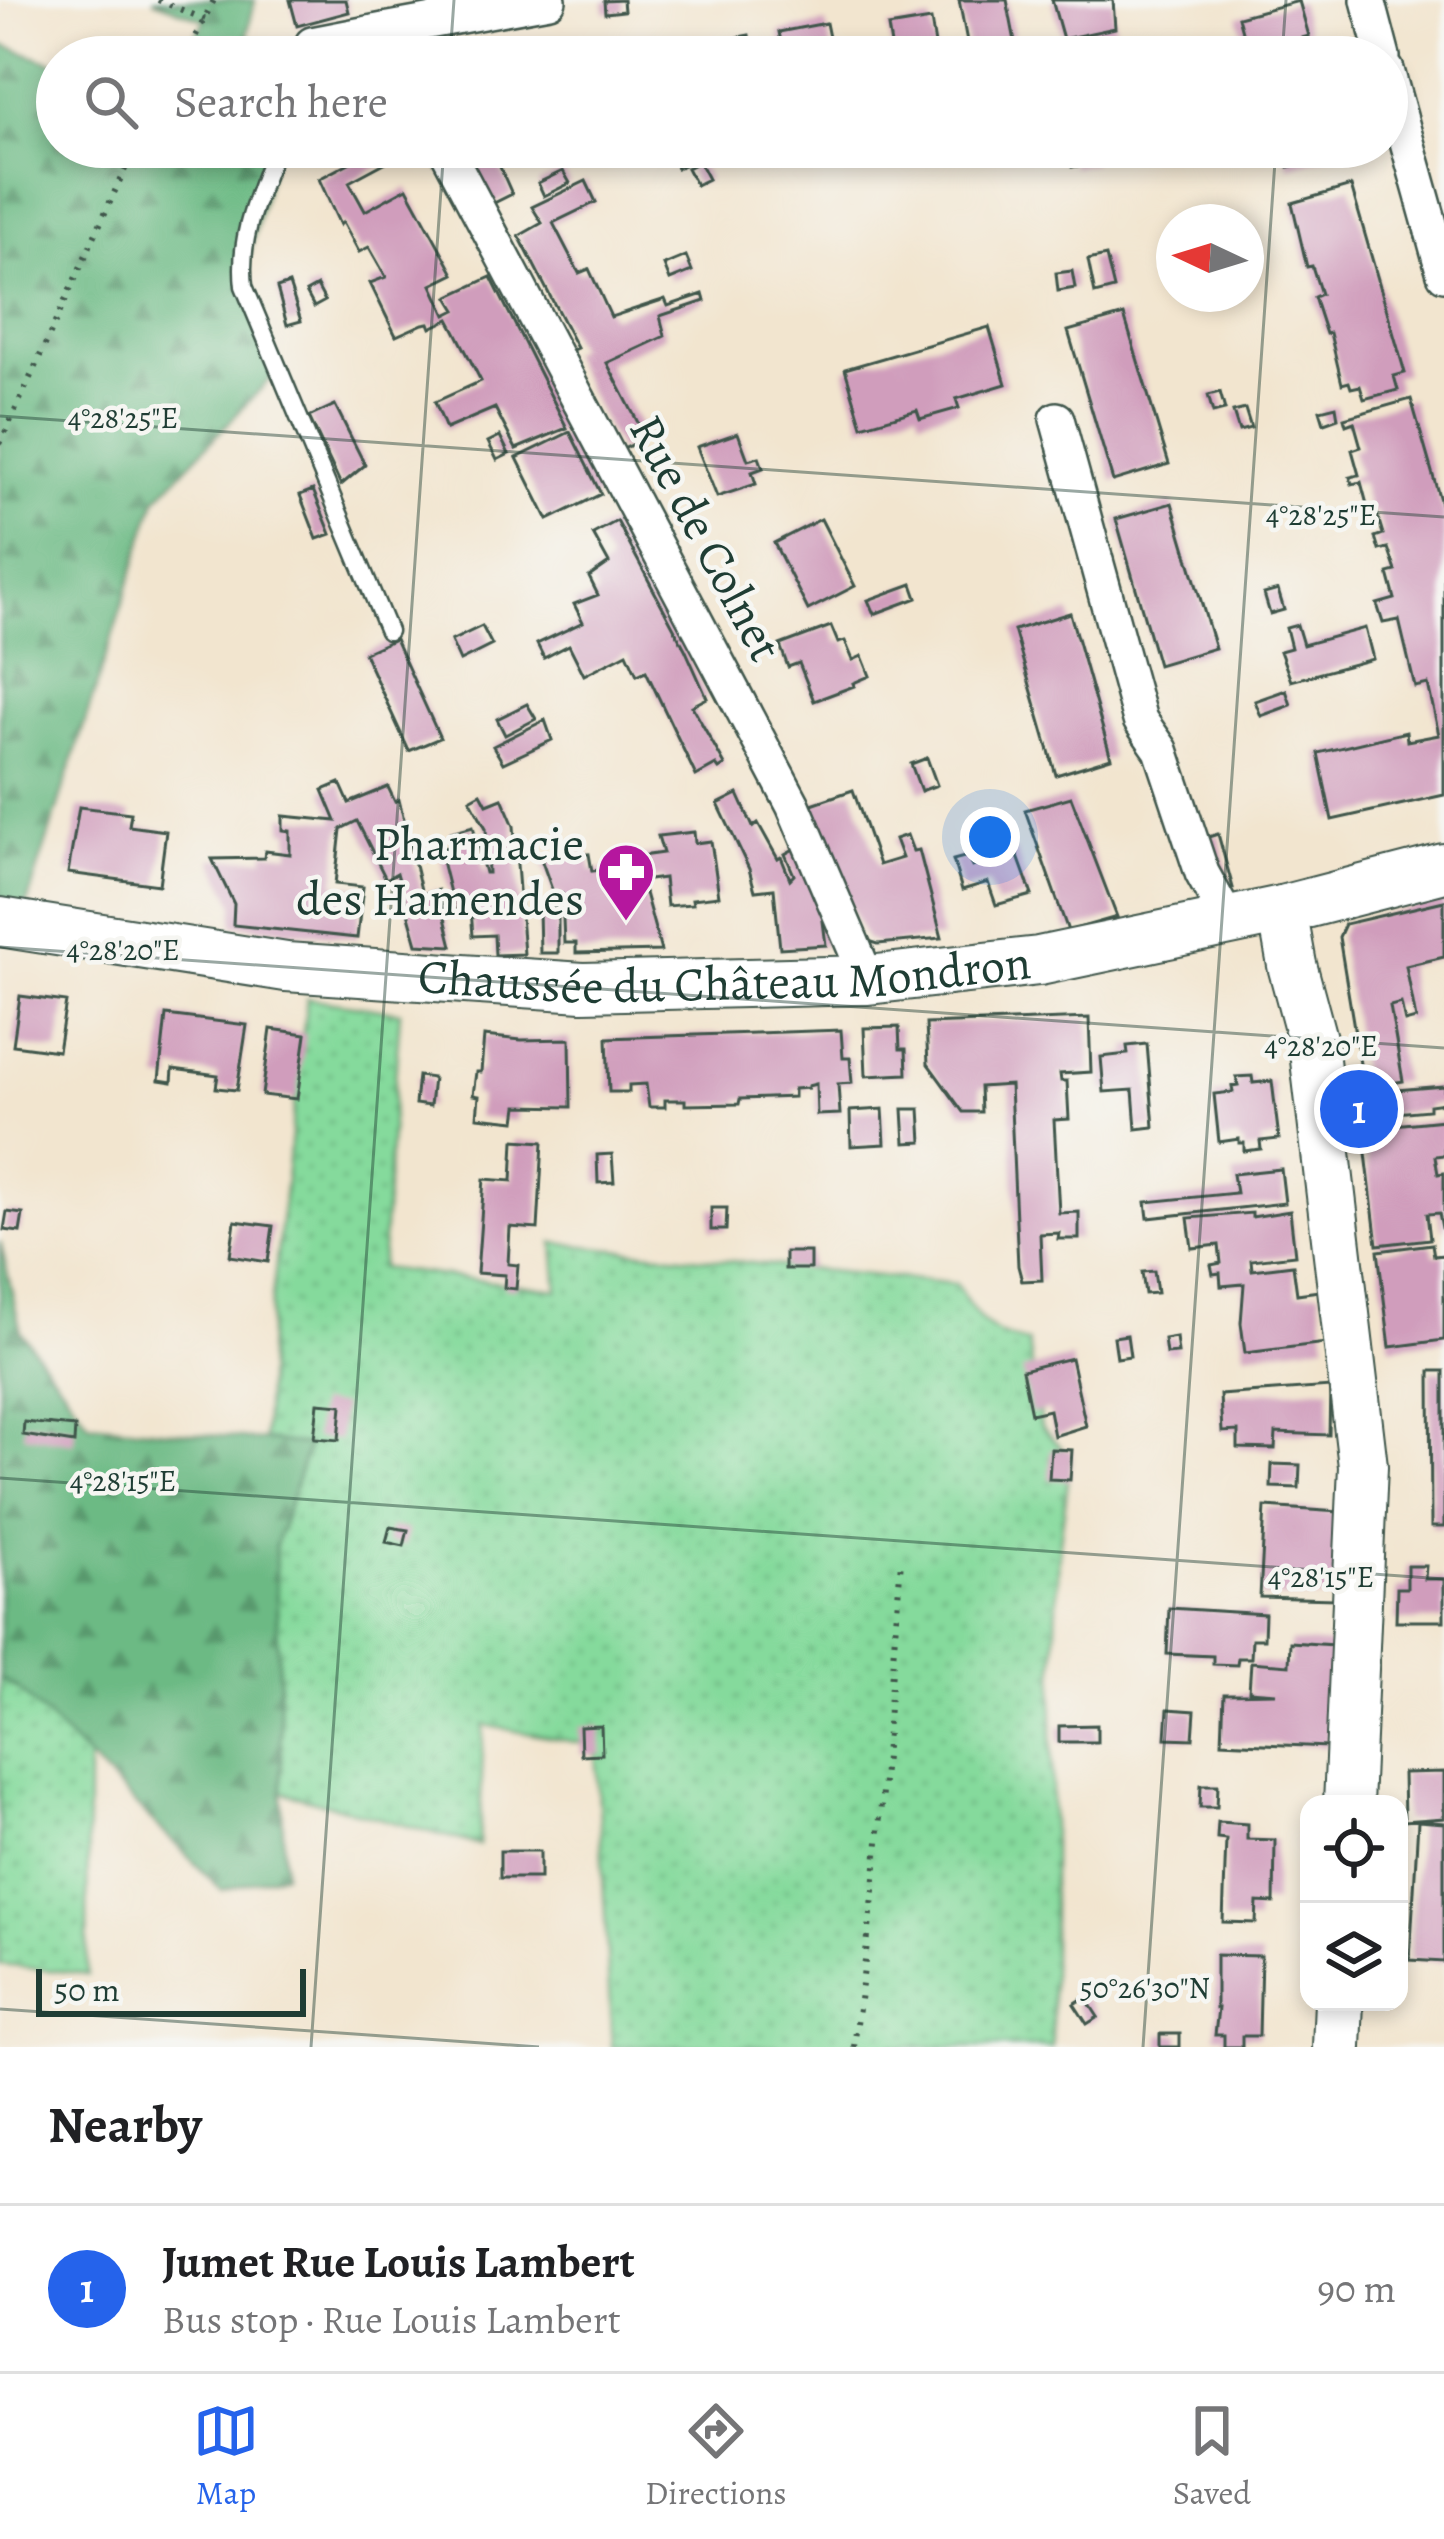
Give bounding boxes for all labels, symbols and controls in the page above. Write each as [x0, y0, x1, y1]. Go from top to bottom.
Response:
search box [36, 36, 1408, 168]
icon: search [78, 69, 144, 135]
text: Search here [174, 71, 388, 133]
north arrow [1156, 204, 1264, 312]
text: 4°28'25"E [68, 398, 178, 438]
street label: Rue de Colnet [613, 403, 799, 673]
text: 4°28'25"E [1266, 495, 1376, 535]
your location [960, 807, 1020, 867]
place label: Pharmacie des Hamendes [296, 811, 584, 932]
pharmacy icon: Pharmacie des Hamendes [595, 841, 657, 923]
street label: Chaussée du Château Mondron [416, 929, 1034, 1020]
text: 4°28'20"E [66, 930, 180, 970]
text: 4°28'20"E [1264, 1026, 1378, 1066]
pin: 1 [1320, 1064, 1398, 1154]
text: 4°28'15"E [70, 1461, 176, 1501]
text: 4°28'15"E [1268, 1557, 1374, 1597]
map controls [1300, 1795, 1408, 2011]
button: locate [1300, 1795, 1408, 1903]
button: layers [1300, 1903, 1408, 2011]
scale bar [36, 1963, 306, 2016]
text: 50 m [54, 1967, 120, 2012]
text: 50°26'30"N [1080, 1968, 1210, 2008]
text: Nearby [48, 2090, 202, 2160]
text: Jumet Rue Louis Lambert [162, 2231, 635, 2293]
text: 1 [80, 2262, 94, 2315]
text: 90 m [1317, 2262, 1396, 2315]
text: Bus stop · Rue Louis Lambert [162, 2293, 621, 2346]
tab: Map [193, 2398, 259, 2515]
tab: Directions [645, 2398, 787, 2515]
tab: Saved [1173, 2398, 1251, 2515]

